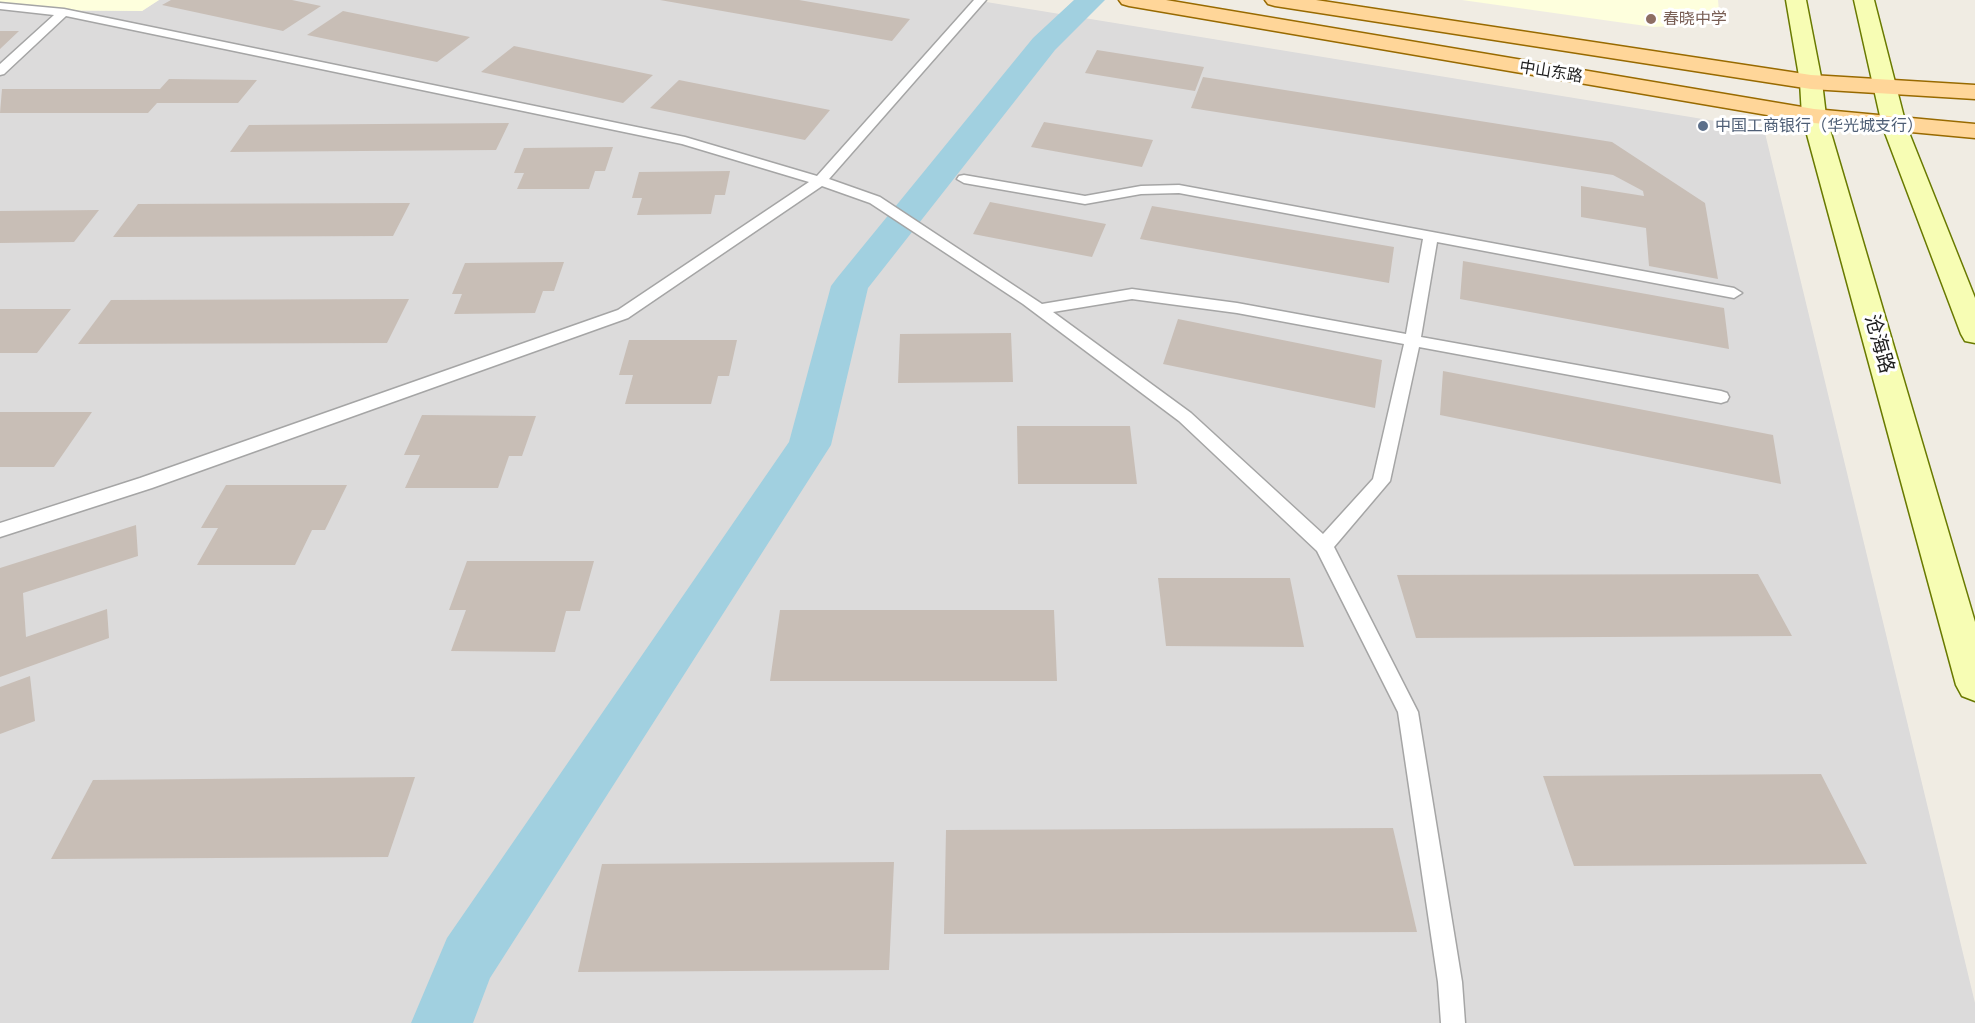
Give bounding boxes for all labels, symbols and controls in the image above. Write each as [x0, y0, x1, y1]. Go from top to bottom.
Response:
place label: 春晓中学 [1663, 9, 1727, 29]
marker: 春晓中学 [1644, 12, 1658, 26]
street label: 中山东路 [1518, 58, 1584, 86]
place label: 中国工商银行（华光城支行） [1715, 116, 1923, 136]
marker: 中国工商银行（华光城支行） [1696, 119, 1710, 133]
street label: 沧海路 [1859, 312, 1899, 376]

